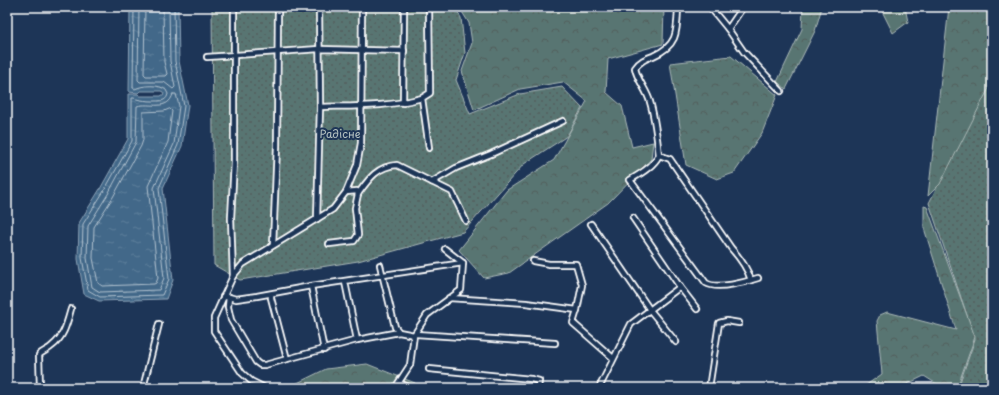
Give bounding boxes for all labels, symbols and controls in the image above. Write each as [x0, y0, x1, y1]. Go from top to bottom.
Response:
park label: Радісне [320, 125, 361, 142]

